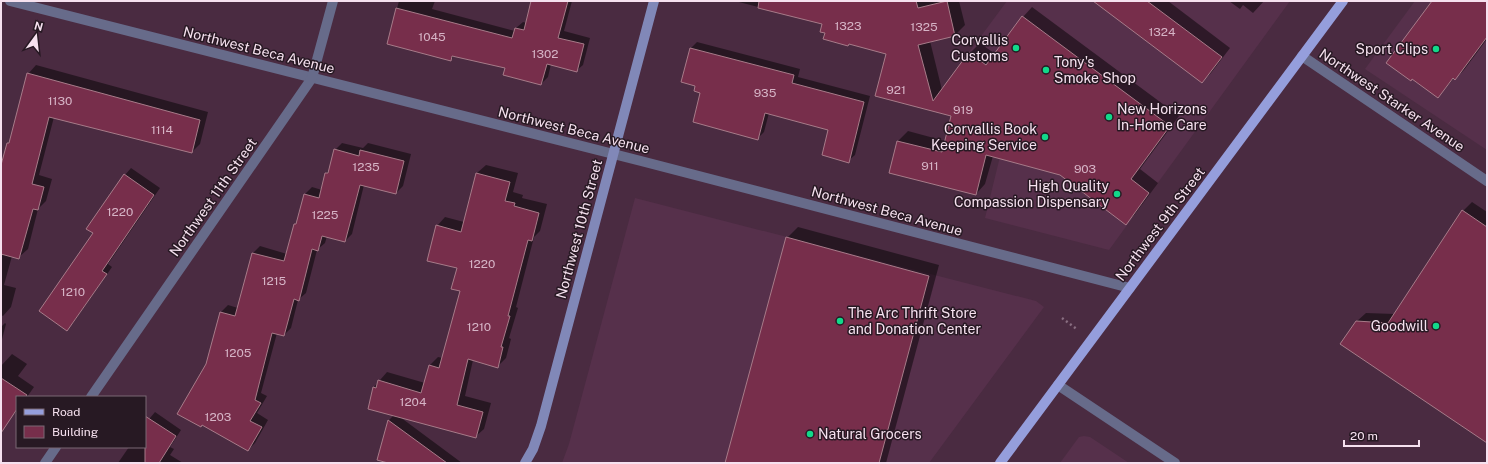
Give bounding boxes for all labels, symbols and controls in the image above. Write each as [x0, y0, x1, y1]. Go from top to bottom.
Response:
north arrow [16, 16, 56, 56]
text: N [33, 19, 44, 33]
house number: 1323 [834, 19, 862, 33]
house number: 1325 [910, 20, 938, 34]
street label: Northwest Beca Avenue [182, 23, 336, 77]
house number: 1324 [1148, 25, 1176, 39]
house number: 1045 [418, 30, 446, 44]
place label: Corvallis Customs [951, 32, 1008, 64]
place label: Sport Clips [1356, 41, 1428, 57]
marker: Corvallis Customs [1011, 43, 1021, 53]
marker: Sport Clips [1431, 44, 1441, 54]
street label: Northwest Starker Avenue [1316, 45, 1468, 155]
house number: 1302 [532, 47, 558, 61]
place label: Tony's Smoke Shop [1054, 54, 1136, 86]
marker: Tony's Smoke Shop [1041, 65, 1051, 75]
house number: 921 [886, 83, 906, 97]
house number: 935 [754, 86, 777, 100]
house number: 1130 [48, 94, 72, 108]
place label: New Horizons In-Home Care [1117, 101, 1207, 133]
street label: Northwest Beca Avenue [497, 103, 651, 157]
house number: 919 [953, 103, 973, 117]
marker: New Horizons In-Home Care [1104, 112, 1114, 122]
place label: Corvallis Book Keeping Service [931, 121, 1037, 153]
house number: 1114 [151, 123, 174, 137]
marker: Corvallis Book Keeping Service [1040, 132, 1050, 142]
street label: Northwest 11th Street [166, 135, 260, 259]
street label: Northwest 10th Street [553, 158, 605, 300]
house number: 911 [921, 159, 939, 173]
house number: 1235 [352, 160, 380, 174]
house number: 903 [1074, 162, 1096, 176]
street label: Northwest 9th Street [1112, 164, 1208, 284]
place label: High Quality Compassion Dispensary [954, 178, 1110, 210]
street label: Northwest Beca Avenue [810, 183, 964, 239]
marker: High Quality Compassion Dispensary [1112, 189, 1122, 199]
house number: 1220 [107, 205, 133, 219]
house number: 1225 [312, 208, 339, 222]
house number: 1220 [469, 257, 495, 271]
house number: 1215 [262, 274, 287, 288]
house number: 1210 [61, 285, 85, 299]
place label: The Arc Thrift Store and Donation Center [848, 305, 981, 337]
marker: The Arc Thrift Store and Donation Center [835, 316, 845, 326]
place label: Goodwill [1371, 318, 1428, 334]
house number: 1210 [467, 320, 491, 334]
marker: Goodwill [1431, 321, 1441, 331]
house number: 1205 [224, 346, 252, 360]
house number: 1204 [400, 395, 427, 409]
legend [16, 396, 146, 448]
text: Road [52, 405, 80, 419]
house number: 1203 [205, 410, 231, 424]
scale bar [1344, 422, 1419, 448]
text: Building [52, 425, 98, 439]
place label: Natural Grocers [818, 426, 922, 442]
marker: Natural Grocers [805, 429, 815, 439]
text: 20 m [1350, 429, 1378, 443]

